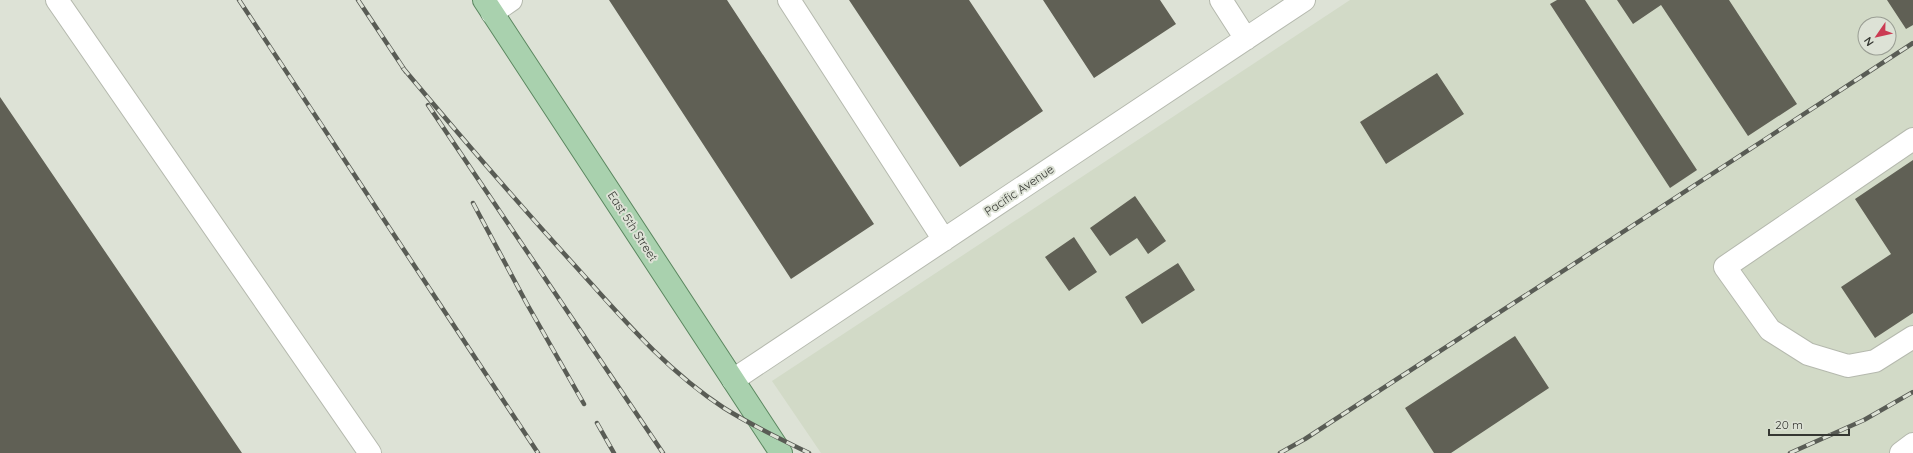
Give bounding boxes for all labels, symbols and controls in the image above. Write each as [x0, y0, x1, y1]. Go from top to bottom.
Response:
north arrow [1857, 16, 1897, 56]
text: N [1861, 34, 1877, 49]
street label: Pacific Avenue [981, 161, 1057, 219]
street label: East 5th Street [605, 188, 661, 264]
scale bar [1769, 411, 1849, 437]
text: 20 m [1775, 417, 1803, 432]

